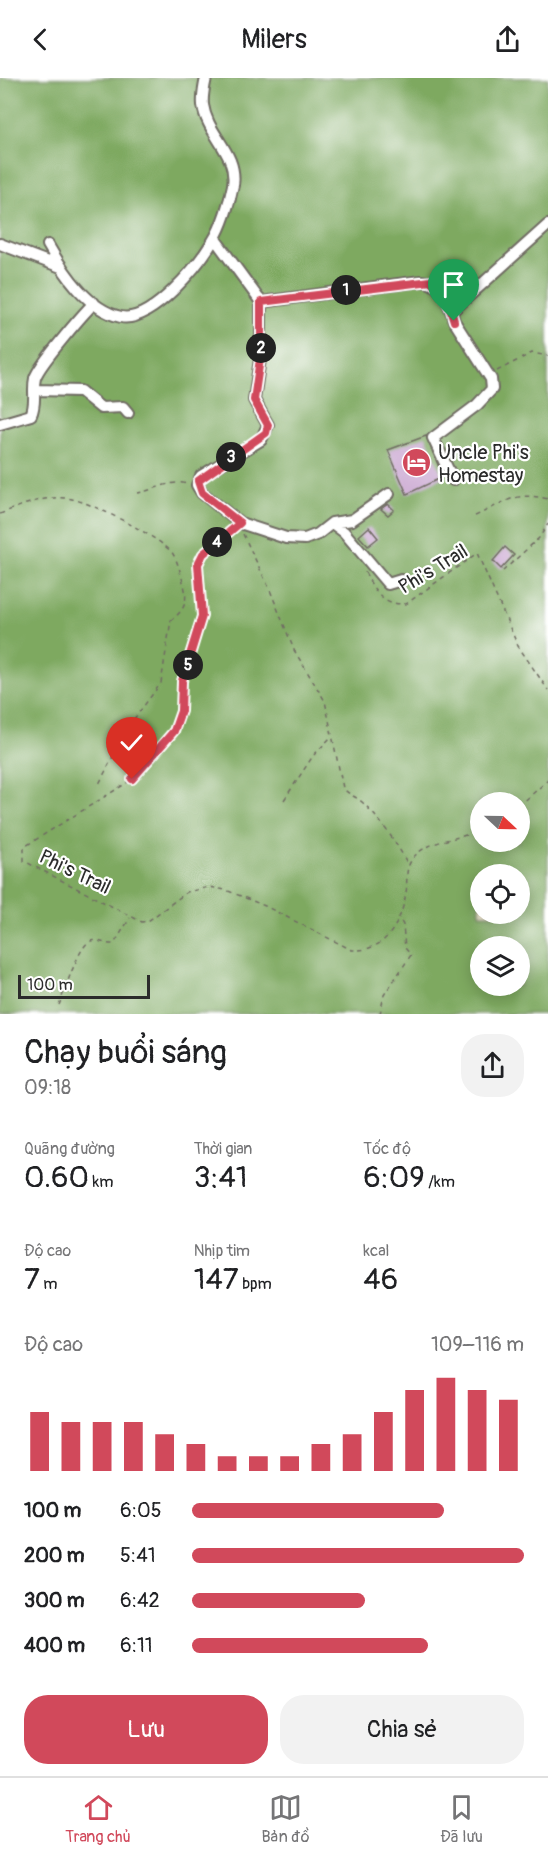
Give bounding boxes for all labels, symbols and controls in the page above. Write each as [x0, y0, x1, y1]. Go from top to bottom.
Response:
icon: back [24, 23, 57, 56]
text: Milers [241, 23, 307, 56]
icon: share [491, 23, 524, 56]
pin [428, 259, 479, 321]
icon: arrive [437, 268, 470, 301]
pin: 1 [331, 275, 361, 305]
text: 1 [343, 280, 349, 300]
pin: 2 [246, 333, 276, 363]
text: 2 [257, 338, 265, 358]
place label: Uncle Phi's Homestay [438, 440, 529, 488]
pin: 3 [216, 442, 246, 472]
text: 3 [227, 447, 235, 467]
hotel icon: Uncle Phi's Homestay [401, 447, 433, 479]
pin: 4 [202, 527, 232, 557]
text: 4 [212, 532, 222, 552]
street label: Phi's Trail [394, 539, 472, 599]
pin: 5 [173, 650, 203, 680]
text: 5 [184, 655, 192, 675]
pin [106, 717, 157, 779]
icon: check [115, 726, 148, 759]
north arrow [470, 792, 530, 852]
map controls [470, 792, 530, 996]
street label: Phi's Trail [35, 844, 115, 900]
button: locate [470, 864, 530, 924]
button: layers [470, 936, 530, 996]
scale bar [18, 972, 150, 1000]
text: 100 m [27, 975, 73, 995]
text: Chạy buổi sáng [24, 1032, 227, 1073]
button: share [461, 1034, 524, 1097]
text: 09:18 [24, 1075, 71, 1100]
text: Quãng đường [24, 1139, 115, 1159]
text: Thời gian [194, 1139, 252, 1159]
text: Tốc độ [363, 1139, 411, 1159]
text: 0.60 [24, 1159, 89, 1196]
text: 3:41 [194, 1159, 248, 1196]
text: 6:09 [363, 1159, 425, 1196]
text: km [89, 1172, 113, 1192]
text: /km [425, 1172, 455, 1192]
text: Độ cao [24, 1241, 71, 1261]
text: Nhịp tim [194, 1241, 250, 1261]
text: kcal [363, 1241, 389, 1261]
text: 7 [24, 1261, 40, 1298]
text: 147 [194, 1261, 239, 1298]
text: 46 [363, 1261, 398, 1298]
text: m [40, 1274, 58, 1294]
text: bpm [239, 1274, 272, 1294]
text: Độ cao [24, 1332, 83, 1357]
text: 109–116 m [431, 1332, 524, 1357]
text: 100 m [24, 1498, 81, 1523]
text: 6:05 [120, 1498, 161, 1523]
text: 200 m [24, 1543, 85, 1568]
text: 5:41 [120, 1543, 156, 1568]
text: 300 m [24, 1588, 85, 1613]
text: 6:42 [120, 1588, 160, 1613]
text: 400 m [24, 1633, 85, 1658]
text: 6:11 [120, 1633, 153, 1658]
button: Lưu [24, 1695, 268, 1764]
button: Chia sẻ [280, 1695, 524, 1764]
tab: Trang chủ [65, 1791, 131, 1847]
tab: Bản đồ [261, 1791, 310, 1847]
tab: Đã lưu [440, 1791, 483, 1847]

